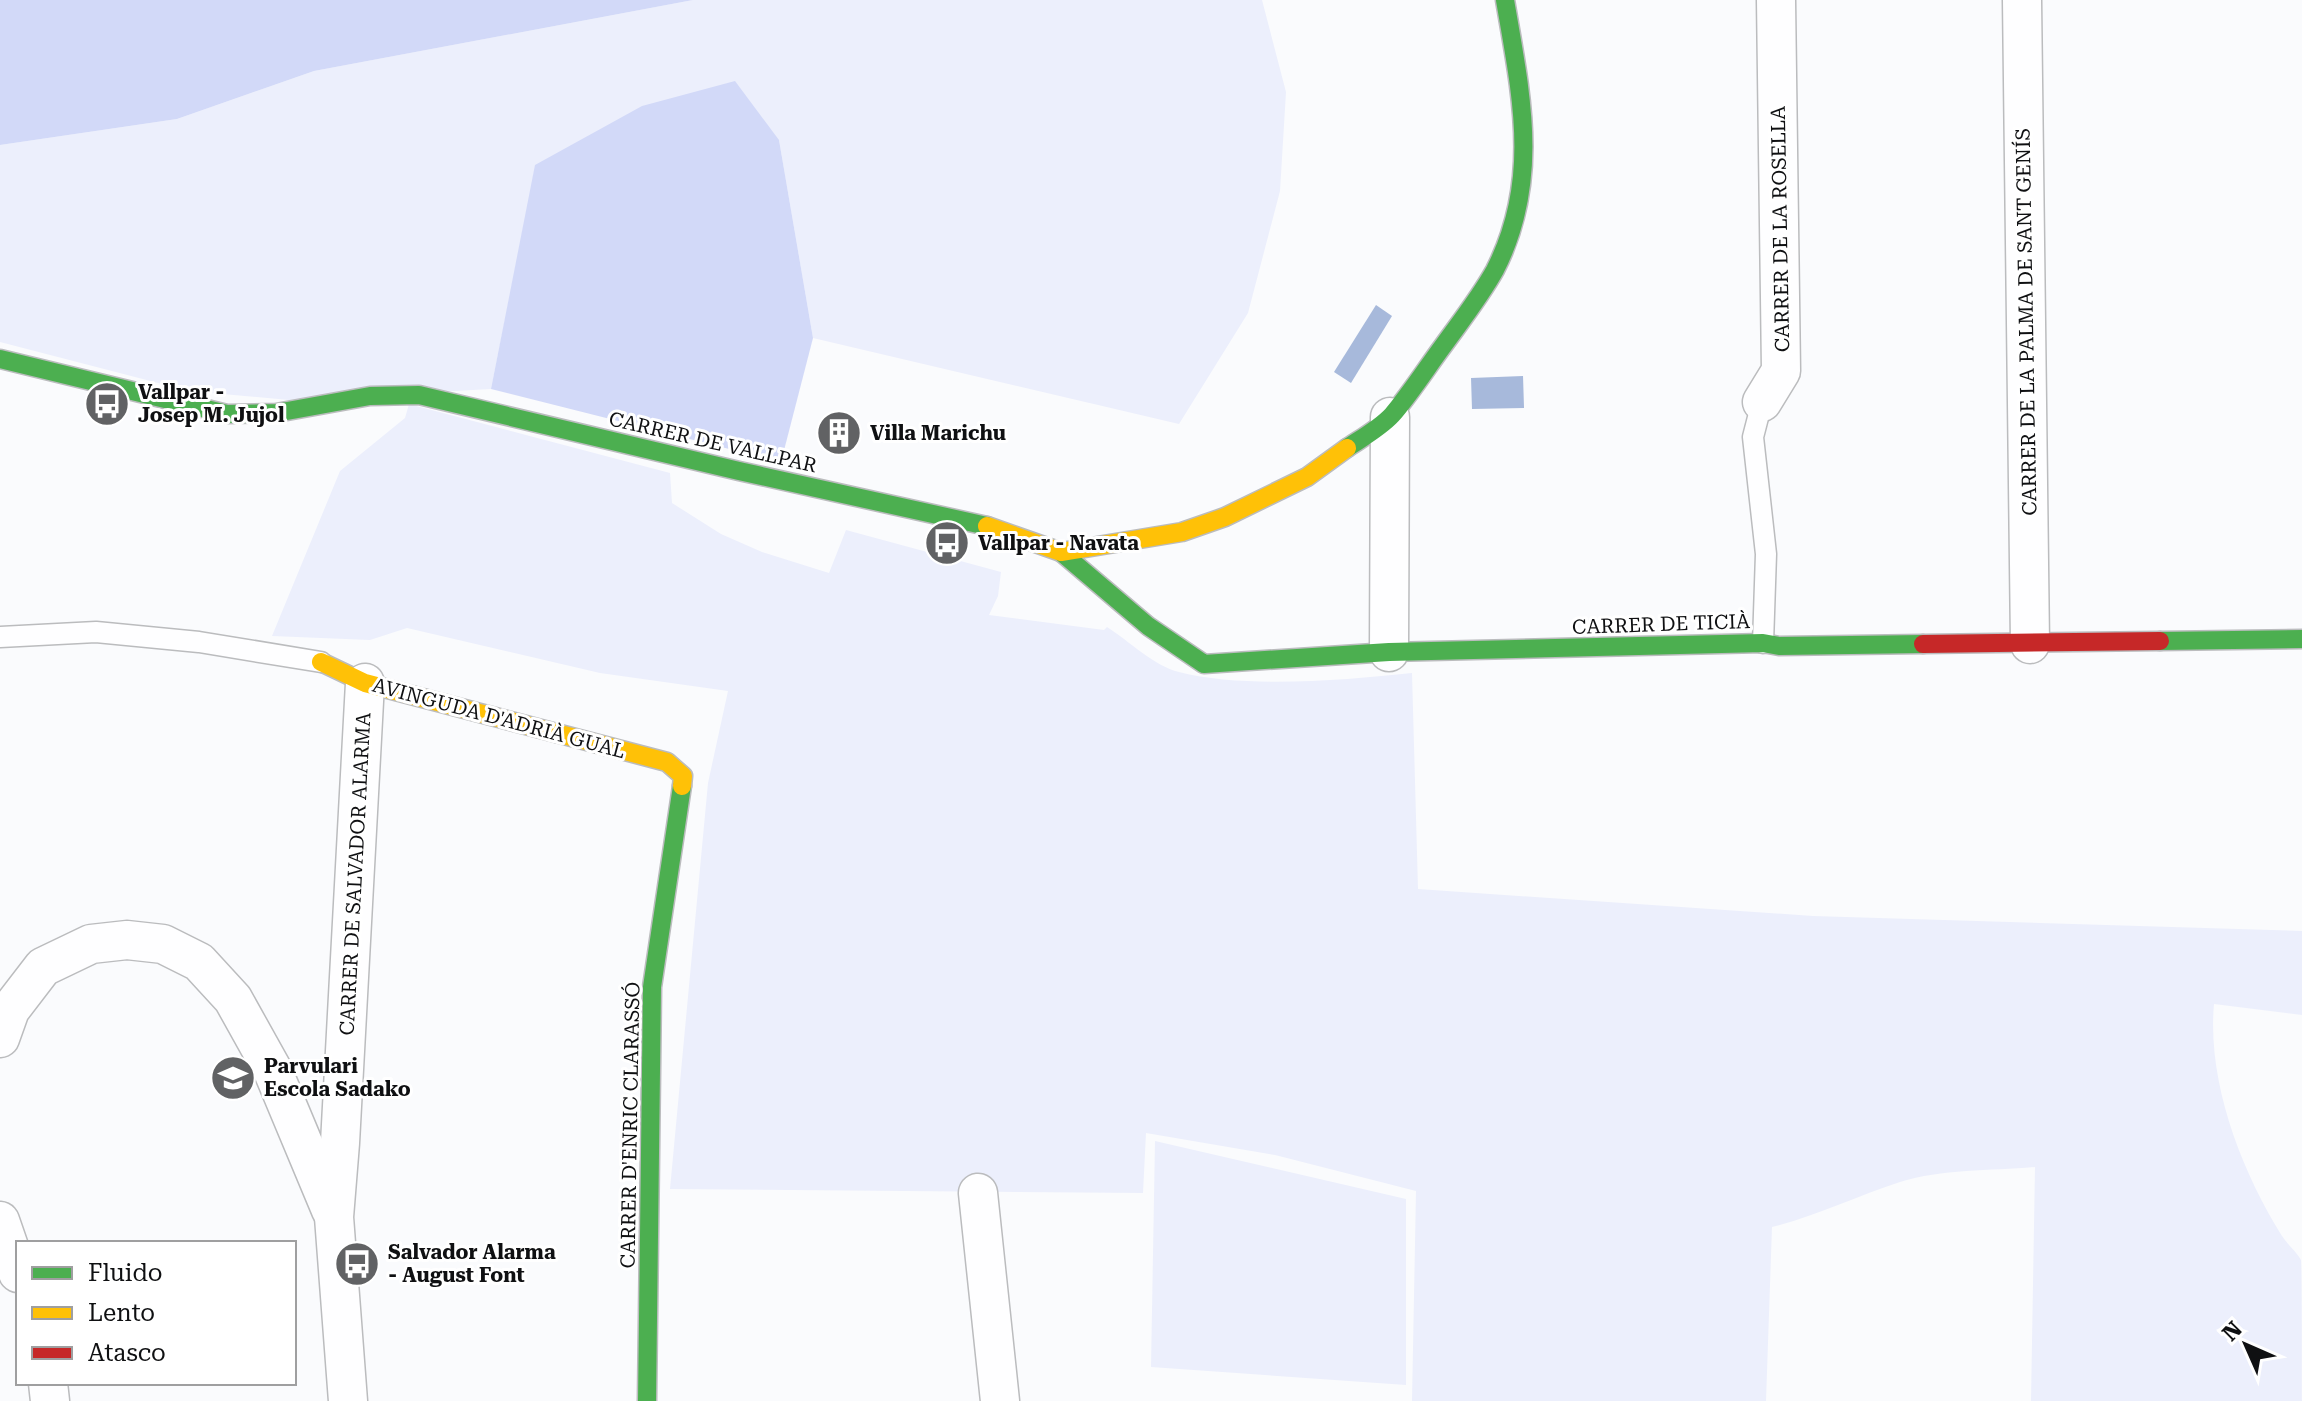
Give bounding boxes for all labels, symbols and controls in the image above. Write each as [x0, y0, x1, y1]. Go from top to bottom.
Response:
street label: CARRER DE LA ROSELLA [1766, 106, 1794, 352]
street label: CARRER DE LA PALMA DE SANT GENÍS [2011, 128, 2041, 516]
bus stop icon: Vallpar - Josep M. Jujol [83, 380, 131, 428]
place label: Vallpar - Josep M. Jujol [138, 380, 285, 427]
street label: CARRER DE VALLPAR [607, 406, 819, 478]
building icon: Villa Marichu [815, 409, 863, 457]
place label: Villa Marichu [870, 421, 1006, 445]
bus stop icon: Vallpar - Navata [923, 519, 971, 567]
place label: Vallpar - Navata [978, 531, 1139, 555]
street label: CARRER DE TICIÀ [1572, 609, 1750, 639]
street label: AVINGUDA D'ADRIÀ GUAL [370, 673, 628, 763]
street label: CARRER DE SALVADOR ALARMA [335, 712, 375, 1036]
street label: CARRER D'ENRIC CLARASSÓ [616, 981, 644, 1269]
school or university icon: Parvulari Escola Sadako [209, 1054, 257, 1102]
place label: Parvulari Escola Sadako [264, 1054, 411, 1101]
bus stop icon: Salvador Alarma - August Font [333, 1240, 381, 1288]
place label: Salvador Alarma - August Font [388, 1240, 556, 1287]
legend [16, 1241, 296, 1385]
text: Fluido [88, 1259, 163, 1287]
text: Lento [88, 1299, 155, 1327]
north arrow [2206, 1305, 2286, 1385]
text: N [2217, 1316, 2247, 1346]
text: Atasco [88, 1339, 166, 1367]

